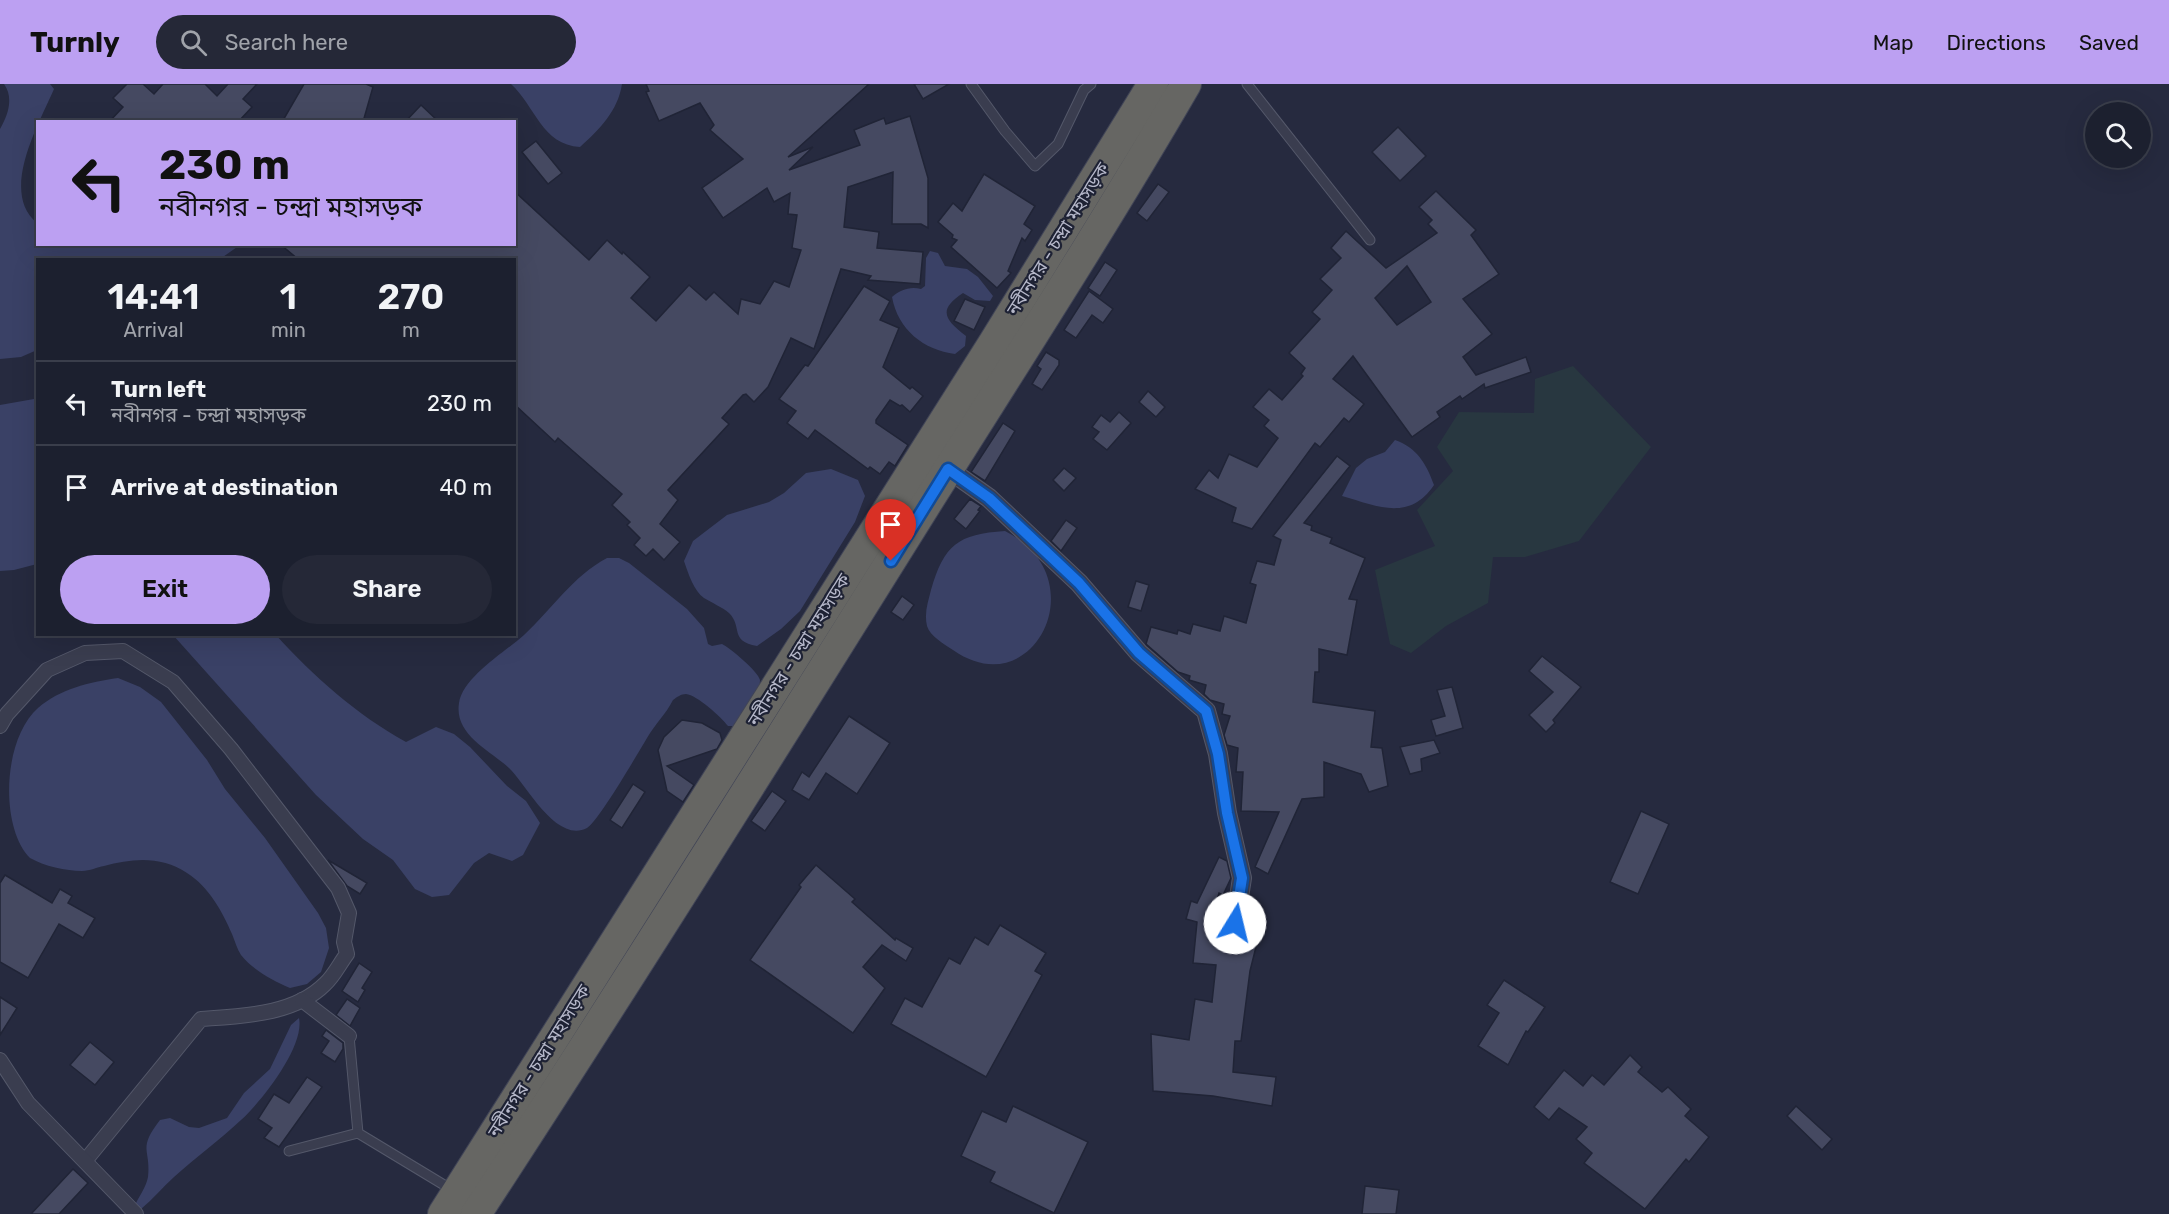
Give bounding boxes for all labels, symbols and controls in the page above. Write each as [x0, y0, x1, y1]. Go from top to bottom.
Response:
search box [156, 15, 576, 69]
text: Turnly [30, 26, 120, 59]
icon: search [177, 26, 210, 59]
text: Search here [225, 29, 348, 56]
text: Map [1873, 30, 1914, 55]
text: Directions [1947, 30, 2046, 55]
text: Saved [2079, 30, 2139, 55]
map controls [2085, 102, 2151, 168]
button: search [2085, 102, 2151, 168]
text: 230 m [159, 140, 290, 190]
icon: left [60, 144, 138, 222]
street label: নবীনগর - চন্দ্রা মহাসড়ক [1002, 158, 1114, 320]
text: নবীনগর - চন্দ্রা মহাসড়ক [159, 191, 422, 223]
text: 14:41 [108, 275, 199, 318]
text: 1 [280, 275, 297, 318]
text: 270 [377, 275, 444, 318]
text: Arrival [124, 318, 184, 342]
text: min [271, 318, 306, 342]
text: m [402, 318, 420, 342]
text: Turn left [111, 376, 206, 403]
icon: left [60, 387, 93, 420]
text: 230 m [427, 390, 492, 417]
text: নবীনগর - চন্দ্রা মহাসড়ক [111, 403, 306, 427]
icon: arrive [60, 471, 93, 504]
text: Arrive at destination [111, 474, 338, 501]
text: 40 m [439, 474, 492, 501]
pin [865, 499, 916, 561]
icon: arrive [874, 508, 907, 541]
button: Exit [60, 555, 270, 624]
button: Share [282, 555, 492, 624]
street label: নবীনগর - চন্দ্রা মহাসড়ক [743, 569, 855, 731]
position arrow [1203, 891, 1267, 955]
street label: নবীনগর - চন্দ্রা মহাসড়ক [483, 980, 595, 1142]

